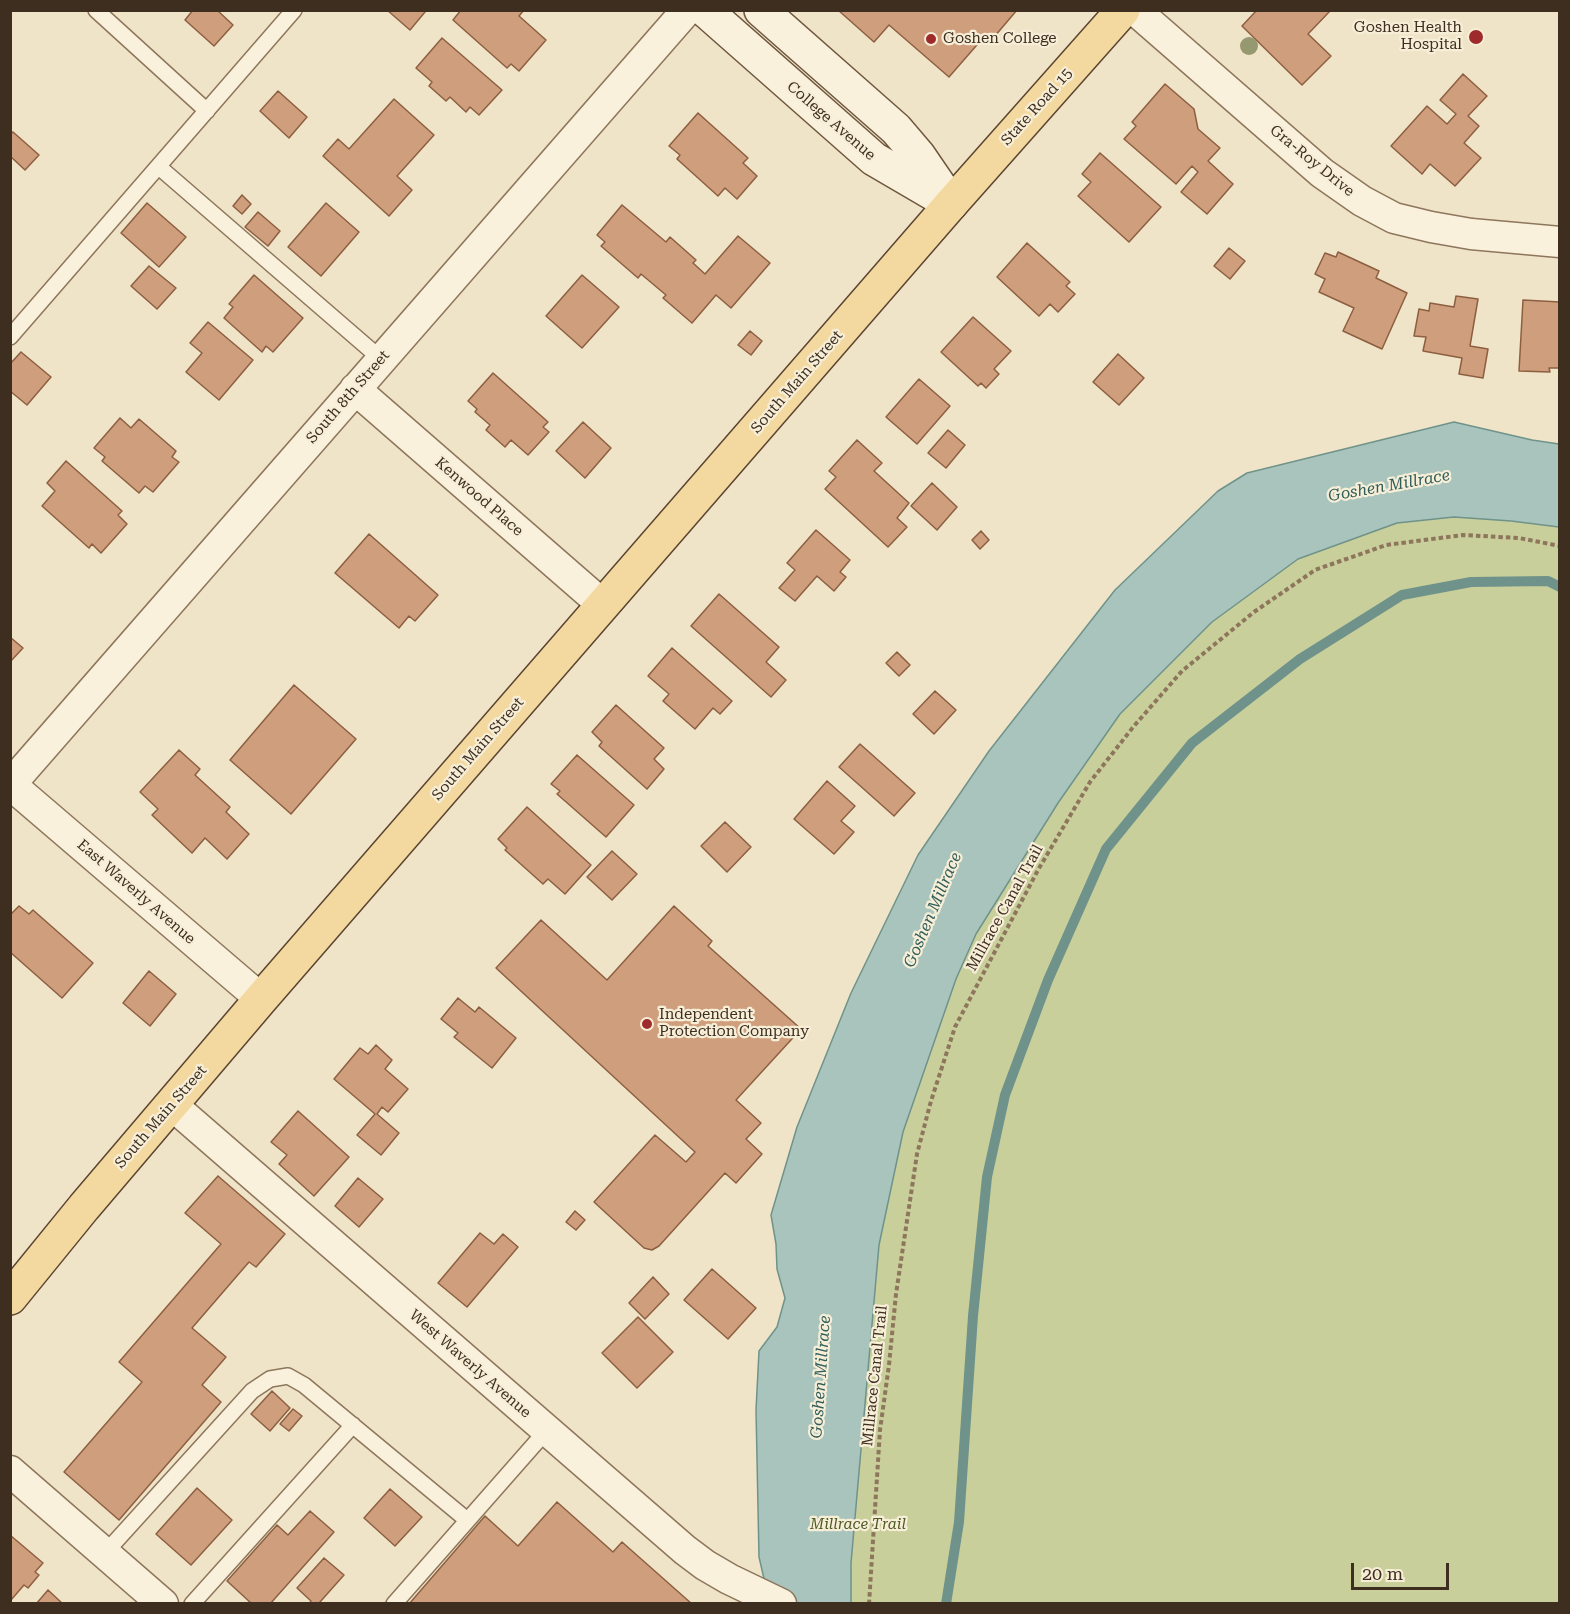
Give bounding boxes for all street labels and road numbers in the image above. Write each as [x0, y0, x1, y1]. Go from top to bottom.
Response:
street label: State Road 15 [998, 65, 1076, 149]
street label: College Avenue [783, 78, 879, 164]
street label: Gra-Roy Drive [1266, 121, 1358, 201]
street label: South Main Street [747, 327, 847, 437]
street label: South 8th Street [303, 347, 393, 447]
street label: Kenwood Place [431, 454, 527, 540]
street label: South Main Street [428, 694, 528, 804]
street label: East Waverly Avenue [73, 836, 199, 948]
street label: Millrace Canal Trail [963, 842, 1047, 974]
street label: South Main Street [111, 1062, 211, 1172]
street label: Millrace Canal Trail [859, 1305, 891, 1447]
street label: West Waverly Avenue [405, 1306, 535, 1422]

